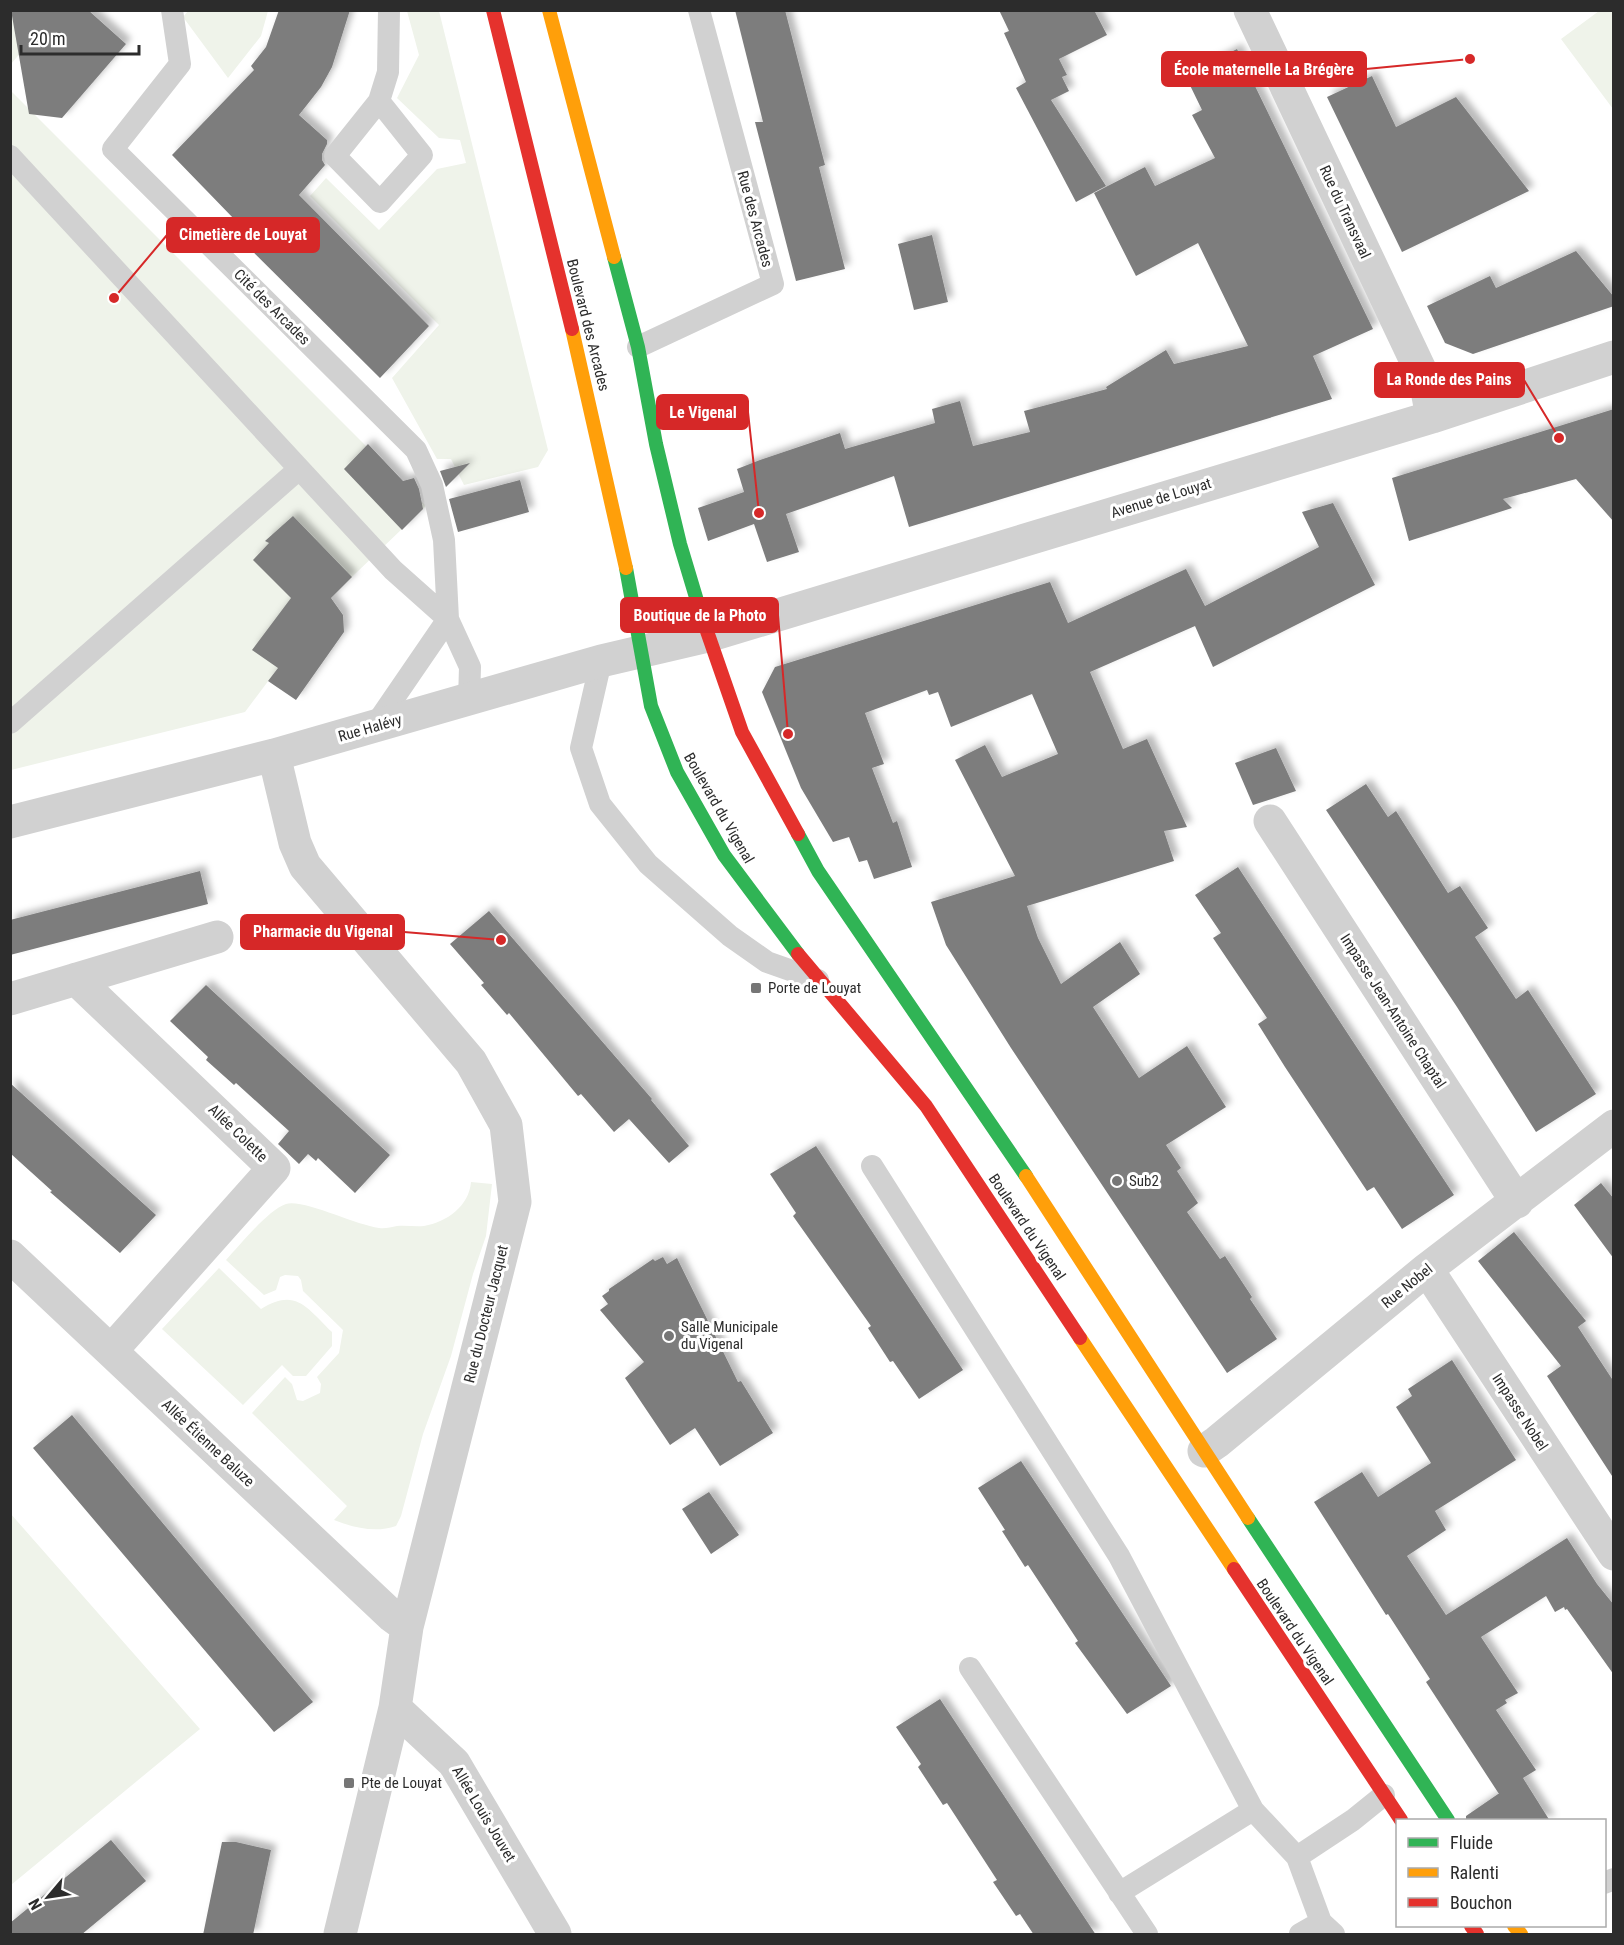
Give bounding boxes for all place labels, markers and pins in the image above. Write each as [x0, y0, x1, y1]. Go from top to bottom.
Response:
callout: École maternelle La Brégère [1162, 52, 1366, 86]
callout: Cimetière de Louyat [167, 218, 319, 252]
callout: La Ronde des Pains [1375, 363, 1524, 397]
callout: Le Vigenal [657, 395, 748, 429]
callout: Boutique de la Photo [621, 598, 778, 632]
callout: Pharmacie du Vigenal [241, 915, 404, 949]
place label: Porte de Louyat [768, 979, 861, 997]
marker: Porte de Louyat [749, 981, 763, 995]
place label: Sub2 [1129, 1172, 1159, 1190]
marker: Sub2 [1110, 1174, 1124, 1188]
place label: Salle Municipale du Vigenal [681, 1318, 778, 1353]
marker: Salle Municipale du Vigenal [662, 1329, 676, 1343]
place label: Pte de Louyat [361, 1774, 442, 1792]
marker: Pte de Louyat [342, 1776, 356, 1790]

